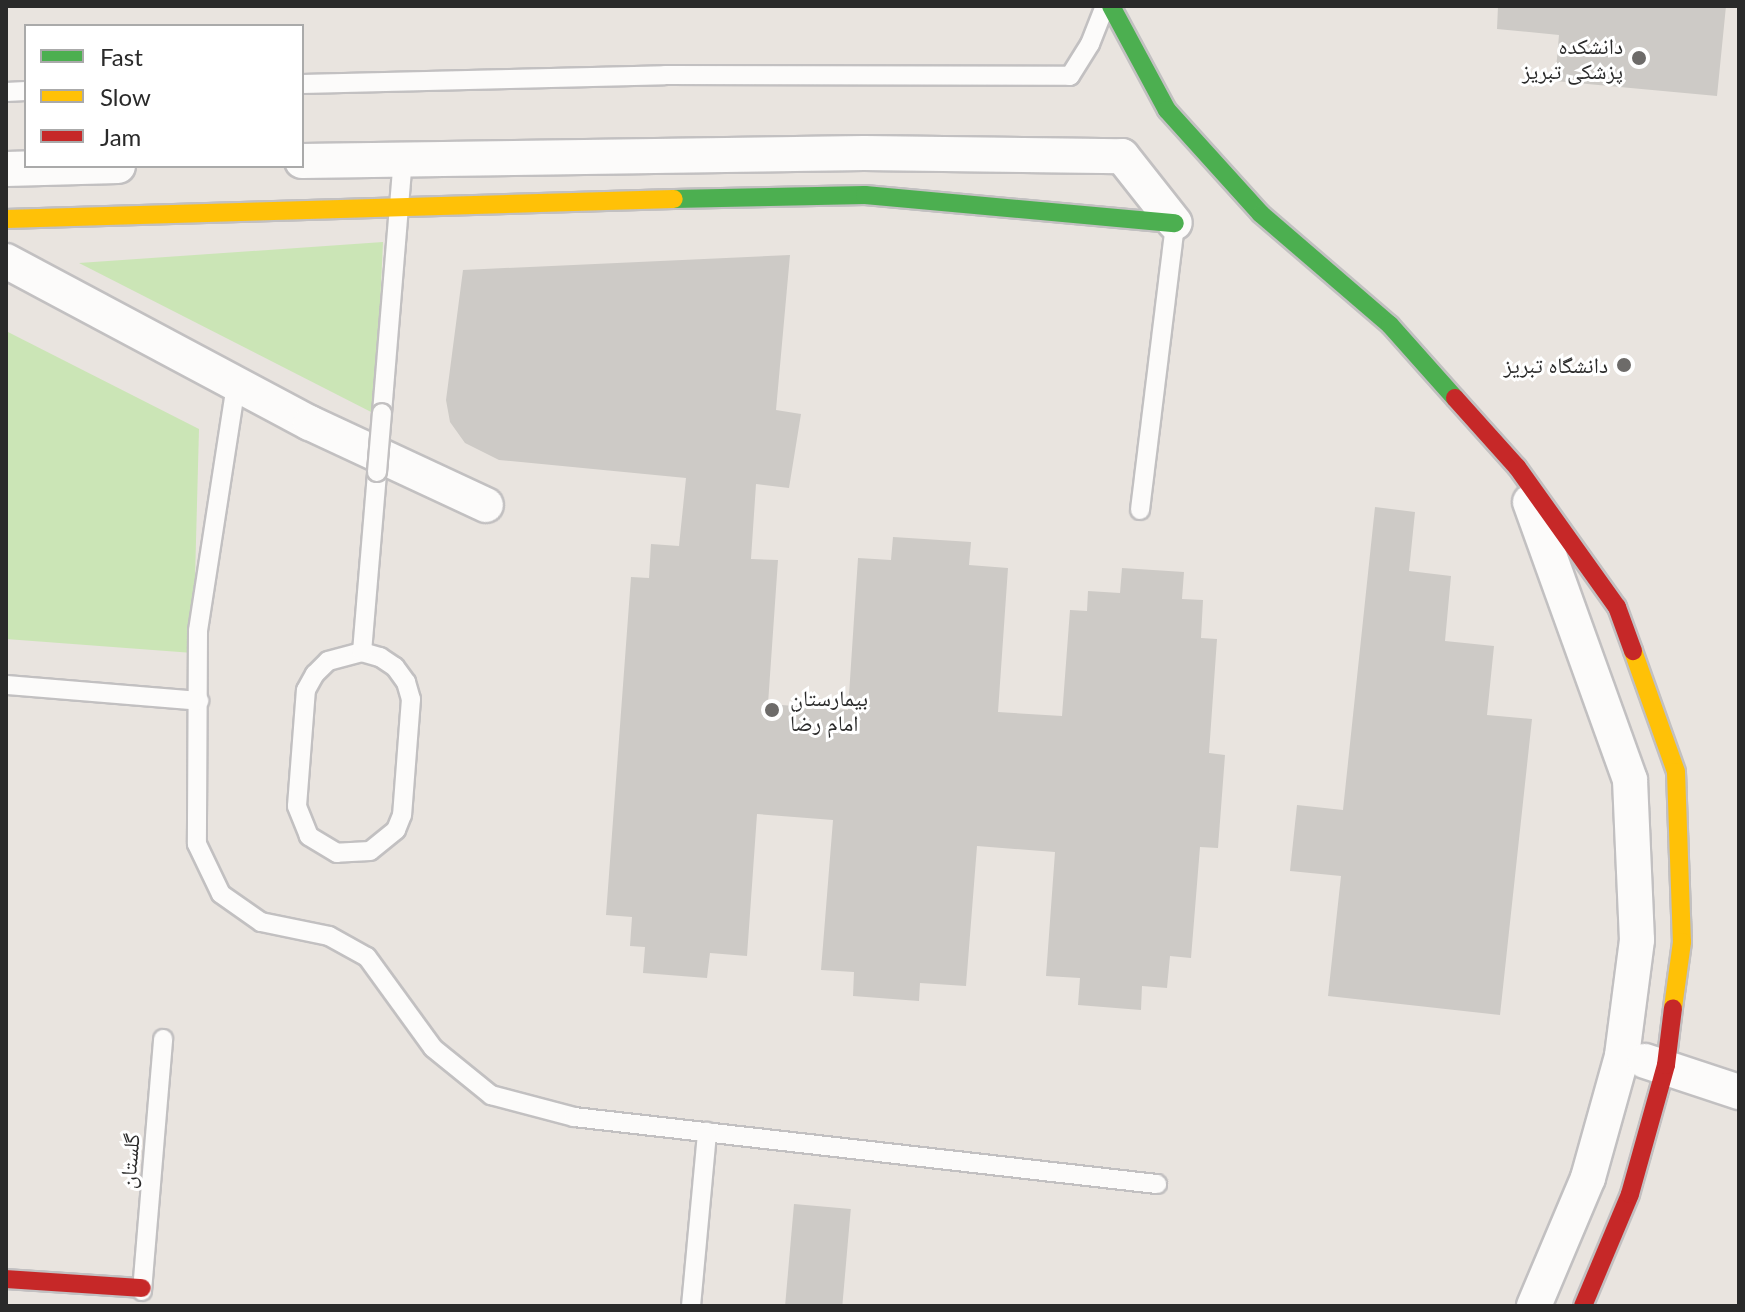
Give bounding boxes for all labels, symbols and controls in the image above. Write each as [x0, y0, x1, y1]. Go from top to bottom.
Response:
legend [24, 24, 304, 168]
place label: دانشکده پزشکی تبریز [1522, 32, 1623, 84]
text: Fast [100, 42, 143, 71]
marker: دانشکده پزشکی تبریز [1630, 49, 1648, 67]
text: Slow [100, 82, 151, 111]
text: Jam [100, 122, 141, 151]
place label: دانشگاه تبریز [1503, 352, 1608, 378]
marker: دانشگاه تبریز [1615, 356, 1633, 374]
place label: بیمارستان امام رضا [790, 684, 868, 736]
marker: بیمارستان امام رضا [761, 699, 783, 721]
street label: گلستان [113, 1132, 145, 1190]

